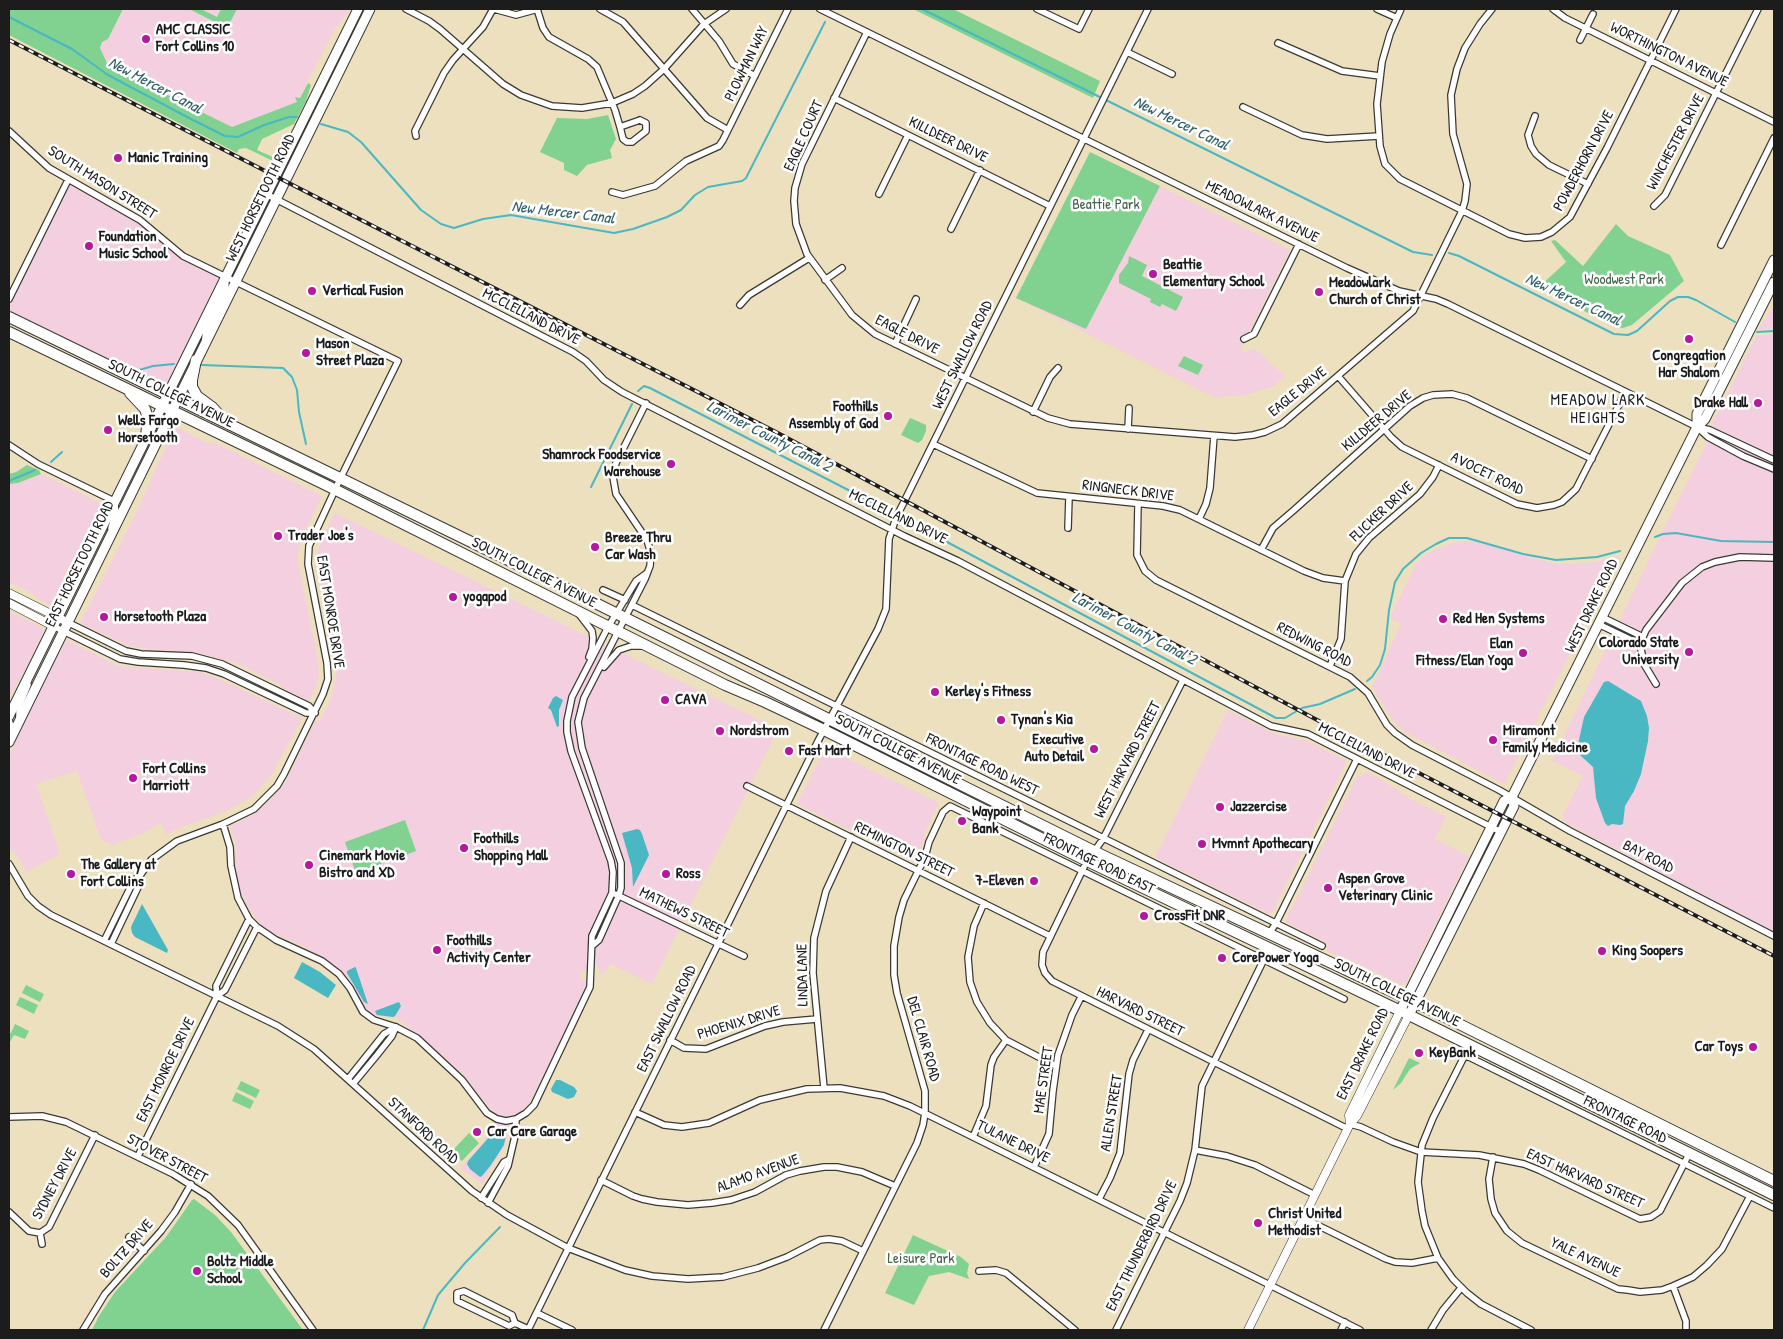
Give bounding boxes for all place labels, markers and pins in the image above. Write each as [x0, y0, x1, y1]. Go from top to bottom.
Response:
place label: AMC CLASSIC Fort Collins 10 [156, 21, 234, 56]
marker: AMC CLASSIC Fort Collins 10 [140, 33, 152, 45]
place label: Manic Training [128, 149, 208, 167]
marker: Manic Training [112, 152, 124, 164]
place label: Foundation Music School [99, 228, 167, 263]
marker: Foundation Music School [83, 240, 95, 252]
place label: Beattie Elementary School [1163, 256, 1264, 291]
marker: Beattie Elementary School [1147, 268, 1159, 280]
place label: Meadowlark Church of Christ [1329, 274, 1420, 309]
place label: Vertical Fusion [322, 282, 403, 300]
marker: Vertical Fusion [306, 285, 318, 297]
marker: Meadowlark Church of Christ [1313, 286, 1325, 298]
marker: Congregation Har Shalom [1683, 333, 1695, 345]
place label: Mason Street Plaza [316, 335, 384, 370]
marker: Mason Street Plaza [300, 347, 312, 359]
place label: Congregation Har Shalom [1652, 347, 1726, 382]
place label: Drake Hall [1694, 394, 1748, 412]
marker: Drake Hall [1752, 397, 1764, 409]
place label: Foothills Assembly of God [789, 398, 878, 433]
marker: Foothills Assembly of God [882, 410, 894, 422]
place label: Wells Fargo Horsetooth [118, 412, 179, 447]
marker: Wells Fargo Horsetooth [102, 424, 114, 436]
place label: Shamrock Foodservice Warehouse [542, 446, 661, 481]
marker: Shamrock Foodservice Warehouse [665, 458, 677, 470]
place label: Trader Joe's [288, 527, 354, 545]
place label: Breeze Thru Car Wash [605, 529, 671, 564]
marker: Trader Joe's [272, 530, 284, 542]
marker: Breeze Thru Car Wash [589, 541, 601, 553]
place label: yogapod [463, 588, 506, 606]
marker: yogapod [447, 591, 459, 603]
place label: Horsetooth Plaza [114, 608, 206, 626]
place label: Red Hen Systems [1453, 610, 1544, 628]
marker: Horsetooth Plaza [98, 611, 110, 623]
marker: Red Hen Systems [1437, 613, 1449, 625]
place label: Colorado State University [1599, 634, 1679, 669]
place label: Elan Fitness/Elan Yoga [1416, 635, 1513, 670]
marker: Colorado State University [1683, 646, 1695, 658]
marker: Elan Fitness/Elan Yoga [1517, 647, 1529, 659]
place label: Kerley's Fitness [945, 683, 1031, 701]
marker: Kerley's Fitness [929, 686, 941, 698]
place label: CAVA [675, 691, 706, 709]
marker: CAVA [659, 694, 671, 706]
place label: Tynan's Kia [1011, 711, 1073, 729]
marker: Tynan's Kia [995, 714, 1007, 726]
place label: Nordstrom [730, 722, 789, 740]
place label: Miramont Family Medicine [1503, 722, 1588, 757]
marker: Nordstrom [714, 725, 726, 737]
place label: Executive Auto Detail [1025, 731, 1084, 766]
marker: Miramont Family Medicine [1487, 734, 1499, 746]
place label: Fast Mart [799, 742, 851, 760]
marker: Executive Auto Detail [1088, 743, 1100, 755]
marker: Fast Mart [783, 745, 795, 757]
place label: Fort Collins Marriott [143, 760, 206, 795]
marker: Fort Collins Marriott [127, 772, 139, 784]
place label: Jazzercise [1230, 798, 1287, 816]
marker: Jazzercise [1214, 801, 1226, 813]
place label: Waypoint Bank [972, 803, 1021, 838]
marker: Waypoint Bank [956, 815, 968, 827]
place label: Foothills Shopping Mall [474, 830, 548, 865]
place label: Mvmnt Apothecary [1212, 835, 1314, 853]
marker: Mvmnt Apothecary [1196, 838, 1208, 850]
marker: Foothills Shopping Mall [458, 842, 470, 854]
place label: Cinemark Movie Bistro and XD [319, 847, 405, 882]
place label: The Gallery at Fort Collins [81, 856, 156, 891]
marker: Cinemark Movie Bistro and XD [303, 859, 315, 871]
place label: Ross [676, 865, 700, 883]
marker: The Gallery at Fort Collins [65, 868, 77, 880]
marker: Ross [660, 868, 672, 880]
place label: Aspen Grove Veterinary Clinic [1338, 870, 1432, 905]
place label: 7-Eleven [975, 872, 1024, 890]
marker: 7-Eleven [1028, 875, 1040, 887]
marker: Aspen Grove Veterinary Clinic [1322, 882, 1334, 894]
place label: CrossFit DNR [1154, 907, 1225, 925]
marker: CrossFit DNR [1138, 910, 1150, 922]
place label: Foothills Activity Center [447, 932, 531, 967]
place label: King Soopers [1612, 942, 1683, 960]
marker: Foothills Activity Center [431, 944, 443, 956]
marker: King Soopers [1596, 945, 1608, 957]
place label: CorePower Yoga [1232, 949, 1319, 967]
marker: CorePower Yoga [1216, 952, 1228, 964]
place label: Car Toys [1694, 1038, 1743, 1056]
marker: Car Toys [1747, 1041, 1759, 1053]
place label: KeyBank [1429, 1044, 1476, 1062]
marker: KeyBank [1413, 1047, 1425, 1059]
place label: Car Care Garage [487, 1123, 577, 1141]
marker: Car Care Garage [471, 1126, 483, 1138]
place label: Christ United Methodist [1268, 1205, 1341, 1240]
marker: Christ United Methodist [1252, 1217, 1264, 1229]
place label: Boltz Middle School [207, 1253, 274, 1288]
marker: Boltz Middle School [191, 1265, 203, 1277]

